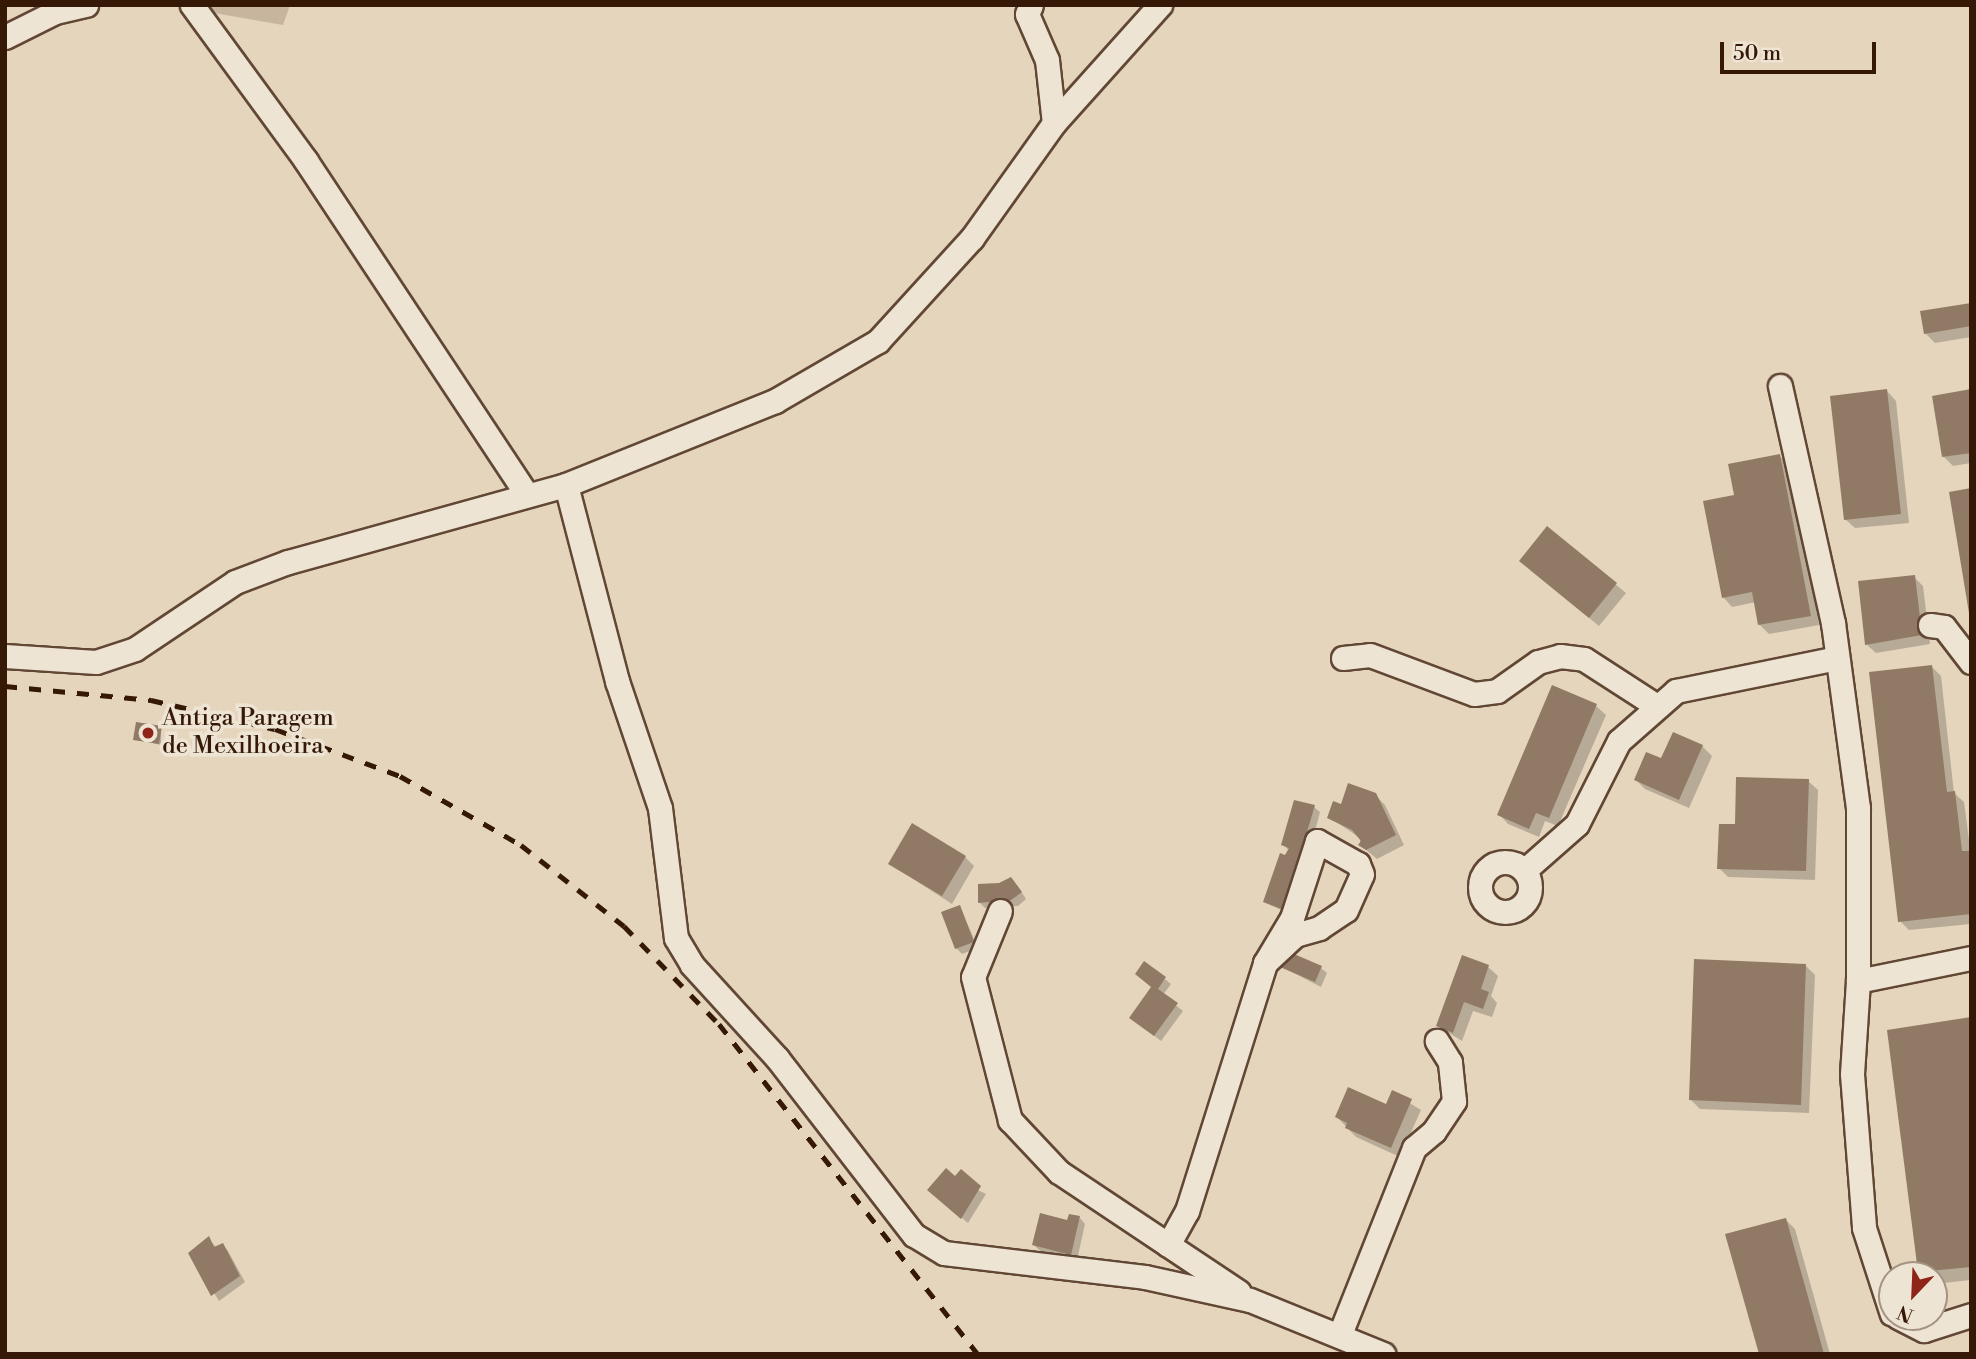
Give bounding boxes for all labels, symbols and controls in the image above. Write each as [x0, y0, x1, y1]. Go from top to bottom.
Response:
scale bar [1724, 28, 1880, 72]
text: 50 m [1733, 41, 1781, 67]
place label: Antiga Paragem de Mexilhoeira [162, 705, 334, 761]
marker: Antiga Paragem de Mexilhoeira [140, 725, 156, 741]
north arrow [1878, 1261, 1948, 1331]
text: N [1894, 1300, 1917, 1327]

